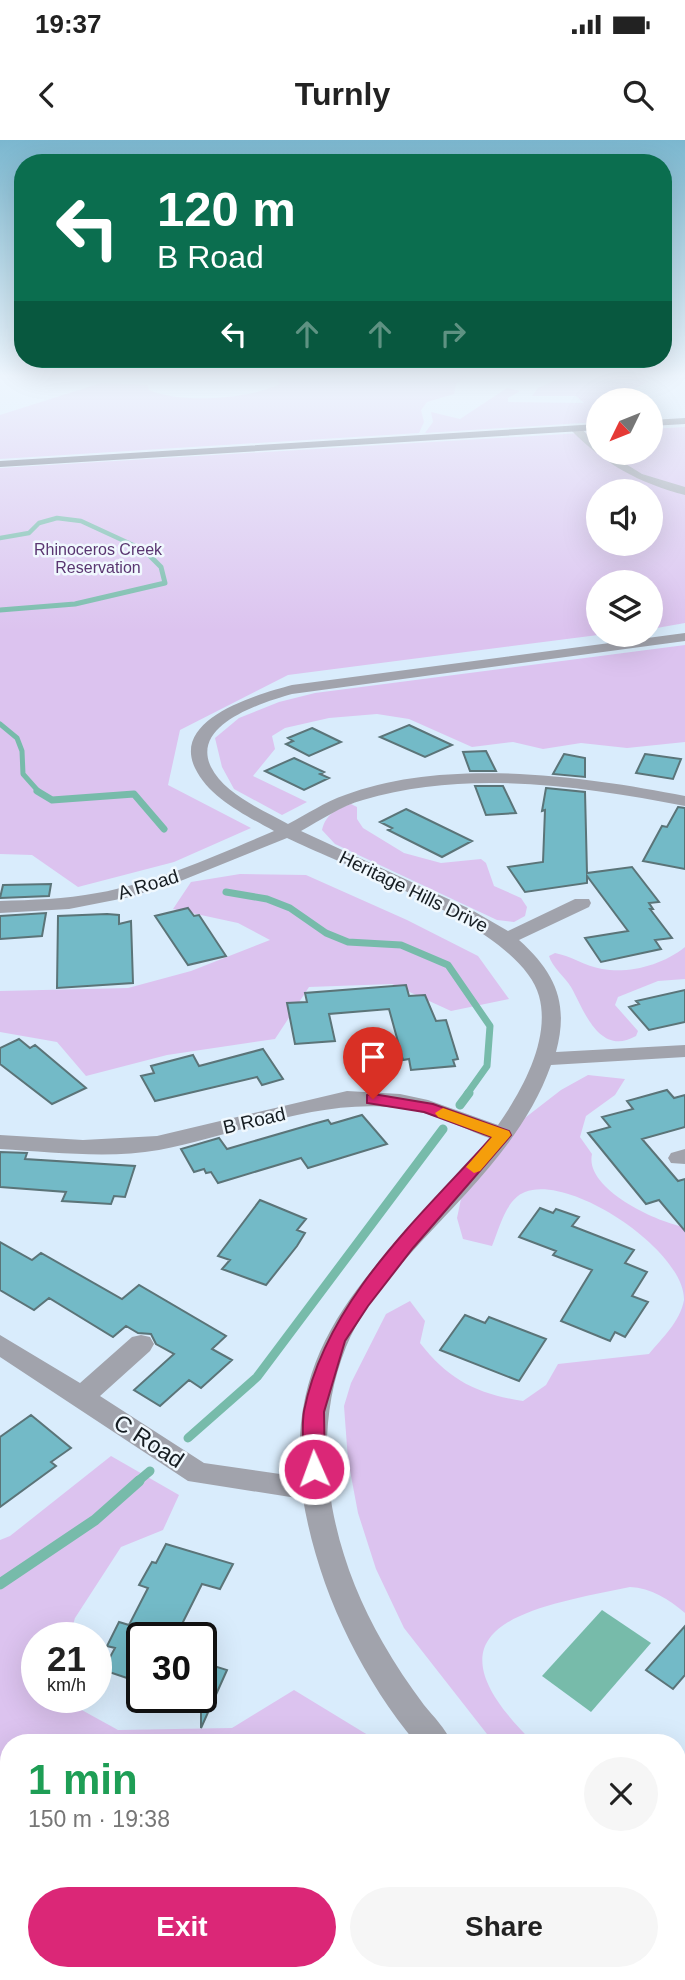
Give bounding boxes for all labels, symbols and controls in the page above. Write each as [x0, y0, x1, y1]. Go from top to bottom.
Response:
text: 19:37 [35, 9, 102, 39]
icon: back [28, 76, 66, 114]
text: Turnly [295, 76, 390, 112]
icon: search [619, 76, 657, 114]
icon: left [42, 182, 133, 273]
text: 120 m [157, 182, 296, 236]
text: B Road [157, 239, 264, 275]
icon: left [215, 315, 253, 353]
icon: ahead [288, 315, 326, 353]
icon: ahead [361, 315, 399, 353]
icon: right [434, 315, 472, 353]
north arrow [586, 388, 663, 466]
map controls [586, 388, 663, 647]
button: sound [586, 479, 663, 556]
park label: Rhinoceros Creek Reservation [34, 541, 163, 576]
button: layers [586, 570, 663, 647]
street label: Heritage Hills Drive [336, 846, 491, 937]
street label: A Road [115, 865, 181, 904]
pin [343, 1027, 403, 1099]
icon: arrive [354, 1038, 392, 1076]
street label: B Road [221, 1103, 287, 1138]
street label: C Road [109, 1409, 189, 1473]
position arrow [277, 1432, 351, 1506]
speed limit sign: 30 [126, 1622, 217, 1713]
text: 21 [47, 1639, 86, 1678]
text: km/h [47, 1675, 86, 1695]
text: 1 min [28, 1756, 138, 1803]
button: close [584, 1757, 658, 1831]
text: 150 m · 19:38 [28, 1806, 170, 1832]
button: Exit [28, 1887, 336, 1967]
button: Share [350, 1887, 658, 1967]

